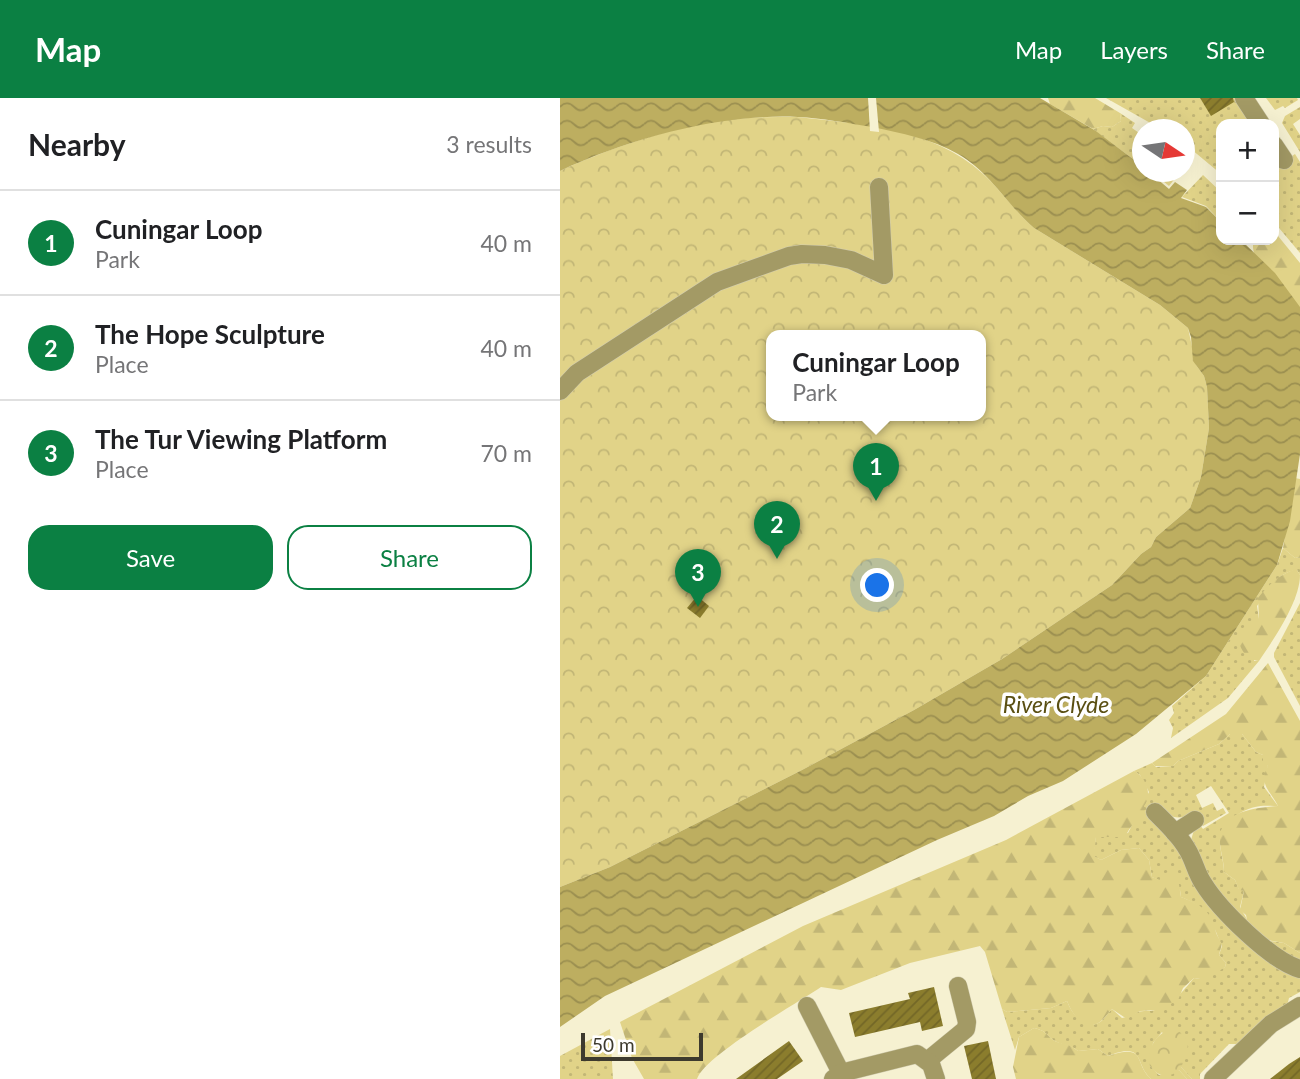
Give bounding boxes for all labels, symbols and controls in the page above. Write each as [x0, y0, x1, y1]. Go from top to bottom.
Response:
text: Map [35, 29, 101, 69]
text: Map [1015, 35, 1062, 64]
text: Layers [1100, 35, 1168, 64]
text: Share [1206, 35, 1265, 64]
north arrow [1132, 119, 1195, 182]
map controls [1216, 119, 1279, 245]
button: + [1216, 119, 1279, 182]
text: Nearby [28, 126, 126, 162]
text: 3 results [446, 130, 532, 158]
button: − [1216, 182, 1279, 245]
text: Cuningar Loop [95, 213, 262, 245]
text: 1 [44, 229, 58, 257]
text: 40 m [481, 229, 532, 257]
text: Park [95, 245, 140, 273]
text: The Hope Sculpture [95, 318, 325, 350]
popup [766, 330, 986, 421]
text: 2 [44, 334, 58, 362]
text: 40 m [481, 334, 532, 362]
text: Cuningar Loop [792, 346, 960, 378]
text: Place [95, 350, 149, 378]
text: Park [792, 378, 837, 406]
text: The Tur Viewing Platform [95, 423, 387, 455]
text: 3 [44, 439, 58, 467]
text: 70 m [481, 439, 532, 467]
pin: 1 [853, 443, 899, 501]
text: Place [95, 455, 149, 483]
pin: 2 [754, 501, 800, 559]
button: Save [28, 525, 273, 590]
button: Share [287, 525, 532, 590]
pin: 3 [675, 549, 721, 607]
your location [860, 568, 894, 602]
water label: River Clyde [1003, 690, 1109, 718]
scale bar [581, 1030, 704, 1062]
text: 50 m [592, 1033, 635, 1056]

